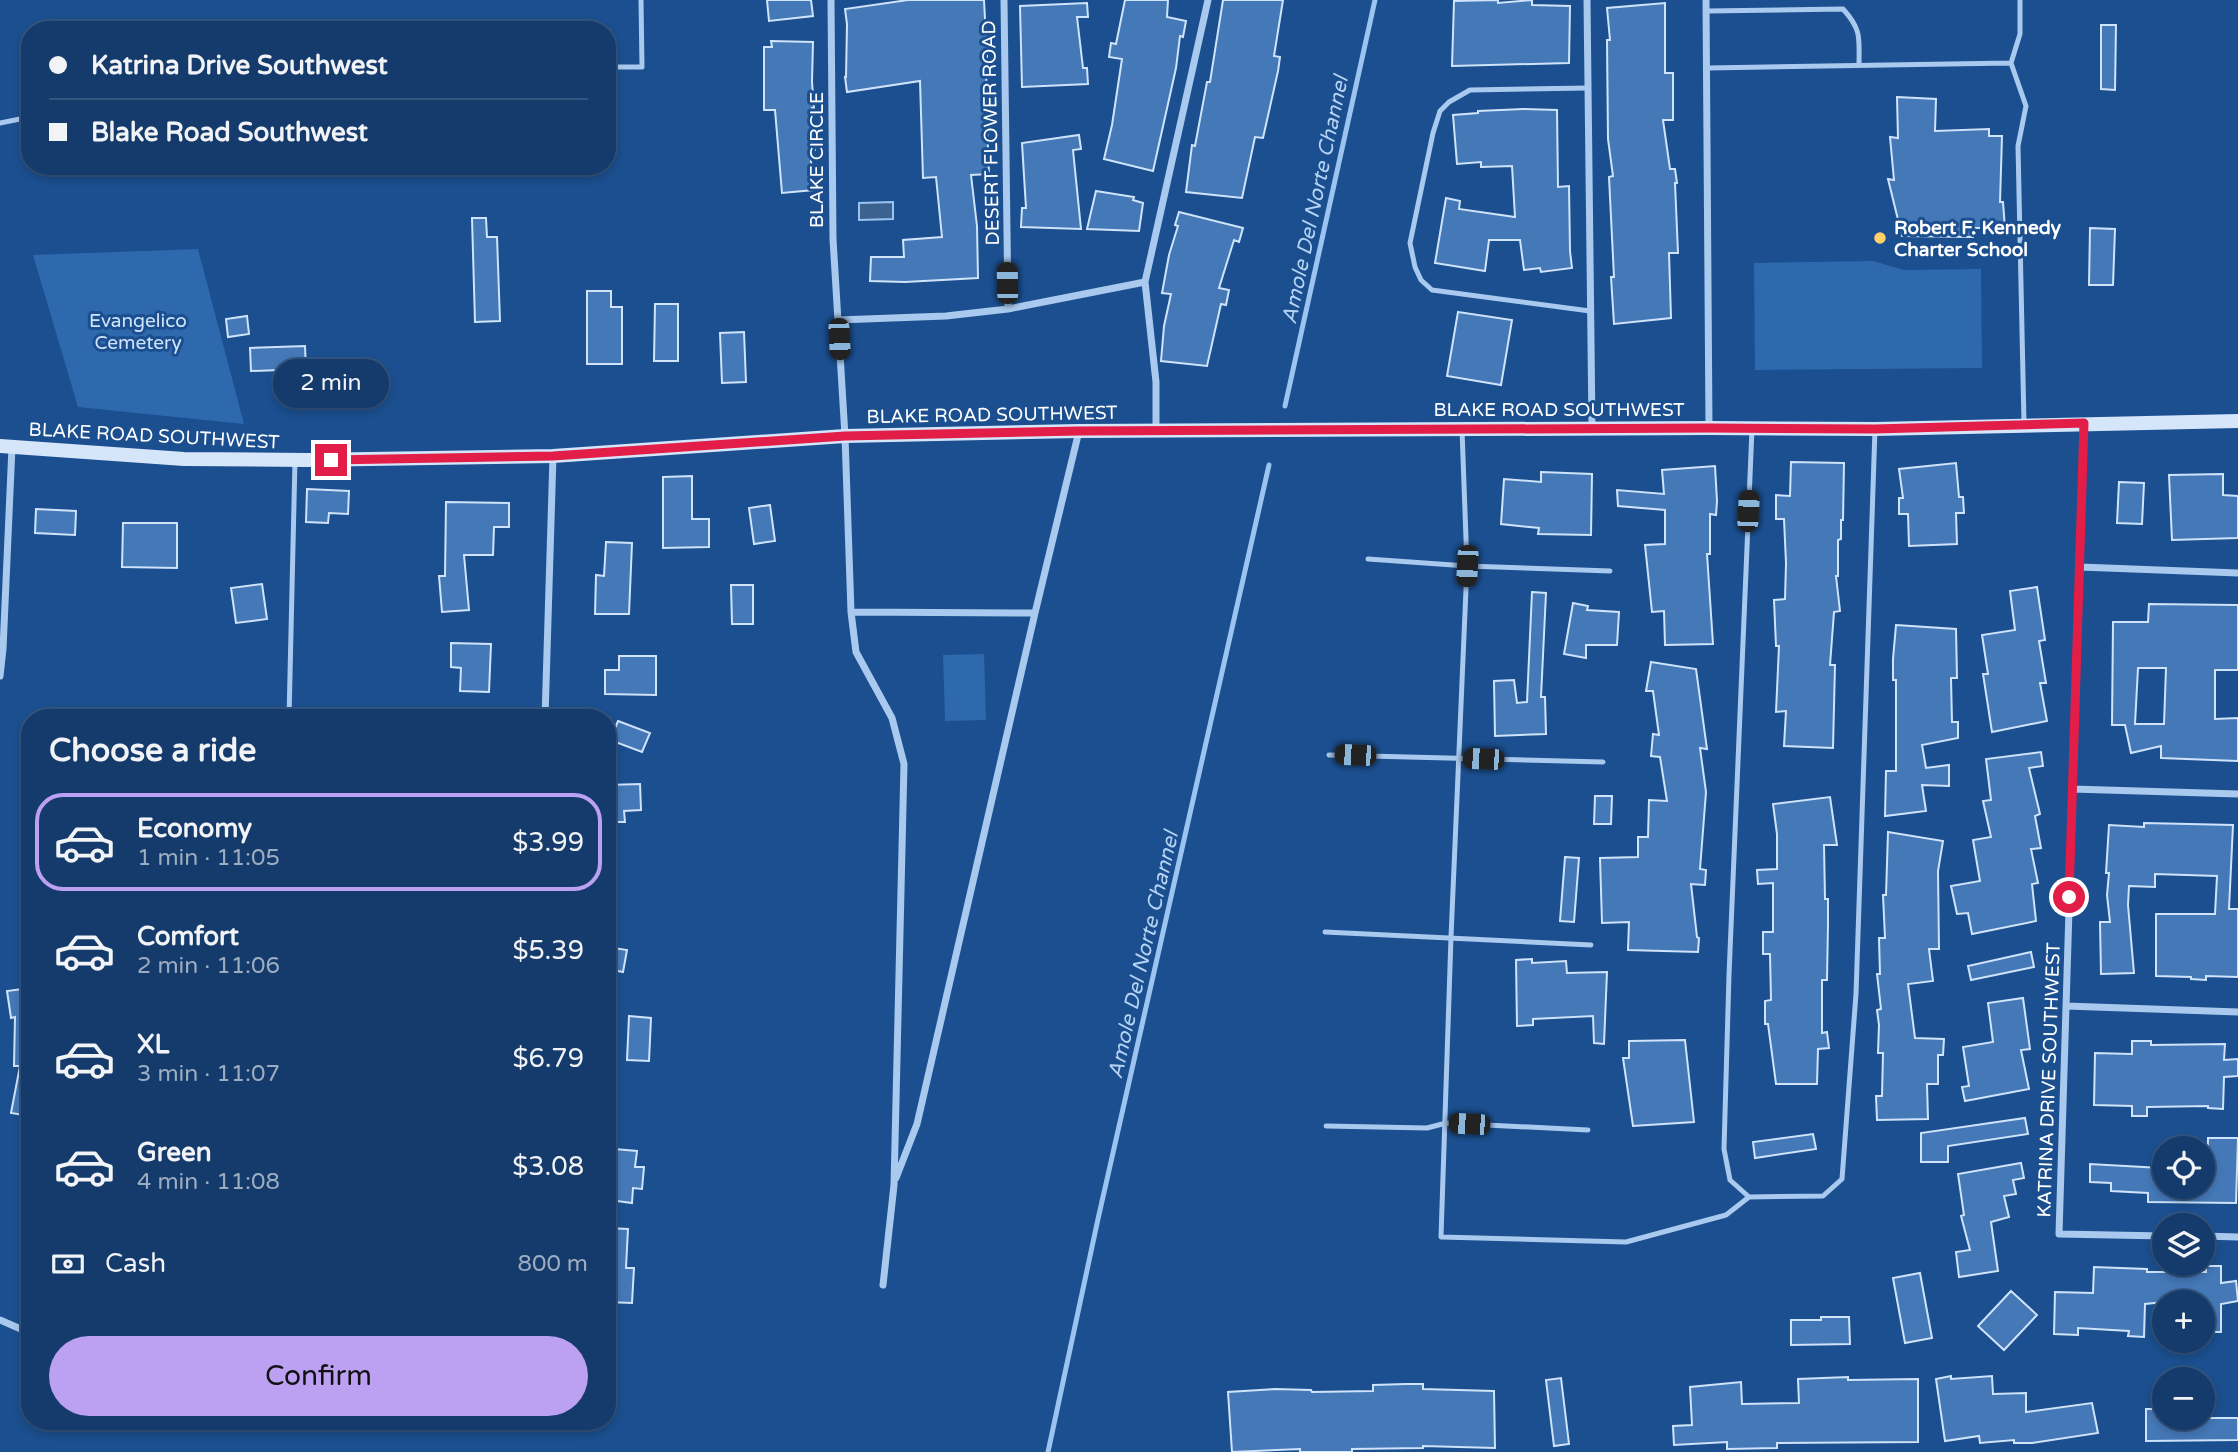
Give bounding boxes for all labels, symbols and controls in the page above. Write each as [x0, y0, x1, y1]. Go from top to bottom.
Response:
street label: DESERT FLOWER ROAD [978, 20, 1004, 246]
text: Katrina Drive Southwest [91, 50, 388, 81]
water label: Amole Del Norte Channel [1277, 71, 1355, 326]
street label: BLAKE CIRCLE [806, 92, 828, 228]
text: Blake Road Southwest [91, 117, 368, 148]
place label: Robert F. Kennedy Charter School [1894, 217, 2062, 261]
marker: Robert F. Kennedy Charter School [1872, 230, 1888, 246]
car [997, 262, 1018, 304]
park label: Evangelico Cemetery [89, 310, 187, 354]
car [828, 317, 851, 361]
callout: 2 min [273, 358, 389, 407]
text: 2 min [300, 369, 362, 397]
street label: BLAKE ROAD SOUTHWEST [1433, 399, 1685, 421]
street label: BLAKE ROAD SOUTHWEST [866, 402, 1118, 428]
street label: BLAKE ROAD SOUTHWEST [28, 418, 280, 454]
route end [315, 444, 347, 476]
car [1737, 489, 1760, 533]
car [1456, 544, 1479, 588]
text: Choose a ride [49, 732, 256, 770]
car [1334, 744, 1377, 766]
car [1462, 748, 1505, 770]
icon: car [53, 811, 116, 874]
text: Economy [137, 813, 252, 844]
text: $3.99 [512, 827, 584, 858]
water label: Amole Del Norte Channel [1103, 827, 1185, 1081]
text: 1 min · 11:05 [137, 844, 280, 872]
route start [2053, 881, 2085, 913]
icon: car [53, 919, 116, 982]
text: Comfort [137, 921, 239, 952]
text: $5.39 [512, 935, 584, 966]
street label: KATRINA DRIVE SOUTHWEST [2033, 942, 2065, 1218]
text: 2 min · 11:06 [137, 952, 280, 980]
icon: car [53, 1027, 116, 1090]
text: XL [137, 1029, 169, 1060]
text: $6.79 [512, 1043, 584, 1074]
text: 3 min · 11:07 [137, 1060, 280, 1088]
car [1448, 1112, 1491, 1136]
icon: car [53, 1135, 116, 1198]
map controls [2152, 1136, 2215, 1430]
button: locate [2152, 1136, 2215, 1199]
text: Green [137, 1137, 212, 1168]
text: $3.08 [512, 1151, 584, 1182]
text: 4 min · 11:08 [137, 1168, 280, 1196]
button: layers [2152, 1213, 2215, 1276]
icon: cash [49, 1245, 87, 1283]
text: Cash [105, 1248, 166, 1279]
text: 800 m [518, 1250, 588, 1278]
button: + [2152, 1290, 2215, 1353]
button: Confirm [49, 1336, 588, 1416]
button: − [2152, 1367, 2215, 1430]

